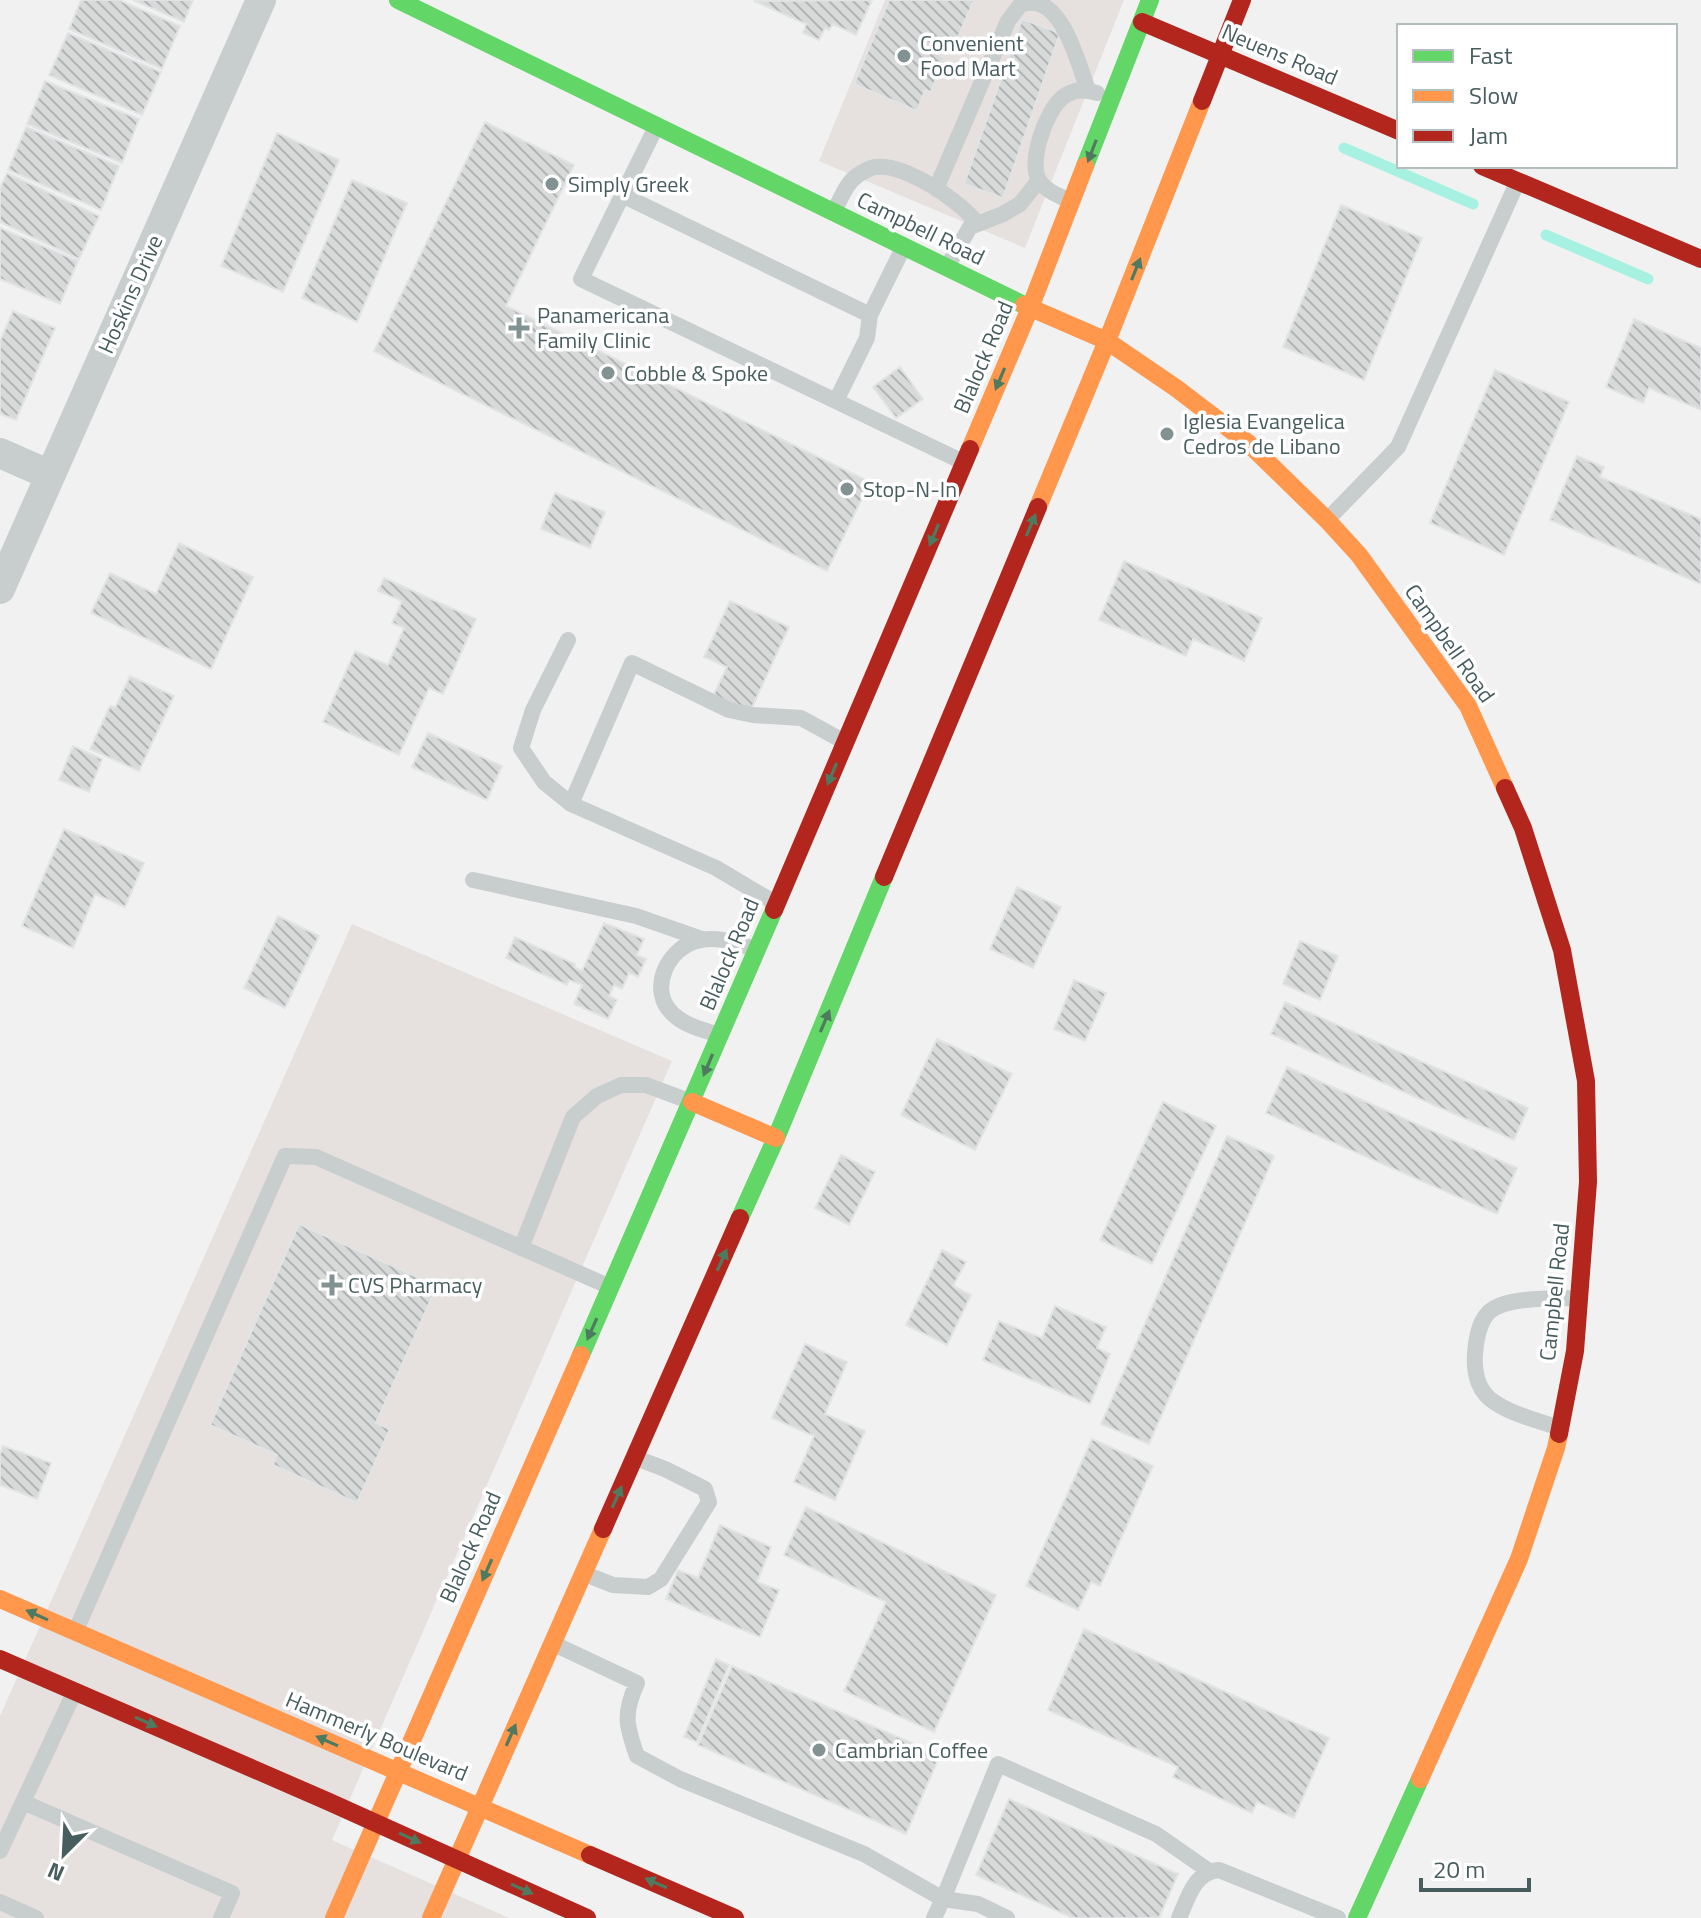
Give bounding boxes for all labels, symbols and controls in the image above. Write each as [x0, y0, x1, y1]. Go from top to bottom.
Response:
street label: Neuens Road [1217, 14, 1343, 94]
legend [1397, 24, 1677, 168]
place label: Convenient Food Mart [920, 26, 1024, 85]
text: Fast [1469, 37, 1513, 73]
marker: Convenient Food Mart [895, 47, 913, 65]
text: Slow [1469, 77, 1518, 113]
text: Jam [1469, 117, 1508, 153]
one-way arrow [1085, 139, 1098, 163]
place label: Simply Greek [568, 167, 689, 201]
marker: Simply Greek [543, 175, 561, 193]
street label: Campbell Road [851, 182, 991, 274]
street label: Hoskins Drive [89, 229, 171, 359]
one-way arrow [1130, 257, 1143, 281]
street label: Blalock Road [944, 296, 1022, 418]
place label: Panamericana Family Clinic [537, 298, 669, 357]
marker: Panamericana Family Clinic [508, 317, 530, 339]
place label: Cobble & Spoke [624, 356, 768, 390]
marker: Cobble & Spoke [599, 364, 617, 382]
one-way arrow [993, 368, 1006, 391]
place label: Iglesia Evangelica Cedros de Libano [1183, 404, 1345, 463]
marker: Iglesia Evangelica Cedros de Libano [1158, 425, 1176, 443]
place label: Stop-N-In [863, 472, 957, 506]
marker: Stop-N-In [838, 480, 856, 498]
one-way arrow [1025, 513, 1038, 537]
one-way arrow [927, 523, 940, 547]
street label: Campbell Road [1396, 577, 1504, 709]
one-way arrow [826, 762, 839, 786]
street label: Blalock Road [690, 893, 768, 1015]
one-way arrow [818, 1009, 831, 1033]
one-way arrow [701, 1053, 714, 1077]
street label: Campbell Road [1530, 1221, 1578, 1363]
one-way arrow [716, 1248, 729, 1271]
place label: CVS Pharmacy [348, 1268, 483, 1302]
marker: CVS Pharmacy [323, 1276, 341, 1294]
one-way arrow [586, 1317, 599, 1340]
street label: Blalock Road [430, 1486, 510, 1608]
one-way arrow [610, 1486, 624, 1509]
one-way arrow [480, 1559, 493, 1582]
one-way arrow [26, 1608, 49, 1621]
street label: Hammerly Boulevard [281, 1682, 473, 1790]
one-way arrow [134, 1715, 158, 1728]
one-way arrow [505, 1723, 518, 1747]
place label: Cambrian Coffee [835, 1733, 988, 1767]
one-way arrow [315, 1735, 339, 1748]
marker: Cambrian Coffee [810, 1741, 828, 1759]
north arrow [24, 1814, 104, 1894]
one-way arrow [398, 1831, 421, 1845]
scale bar [1421, 1842, 1529, 1892]
text: 20 m [1433, 1851, 1485, 1887]
text: N [42, 1854, 70, 1891]
one-way arrow [644, 1876, 667, 1890]
one-way arrow [510, 1883, 534, 1896]

